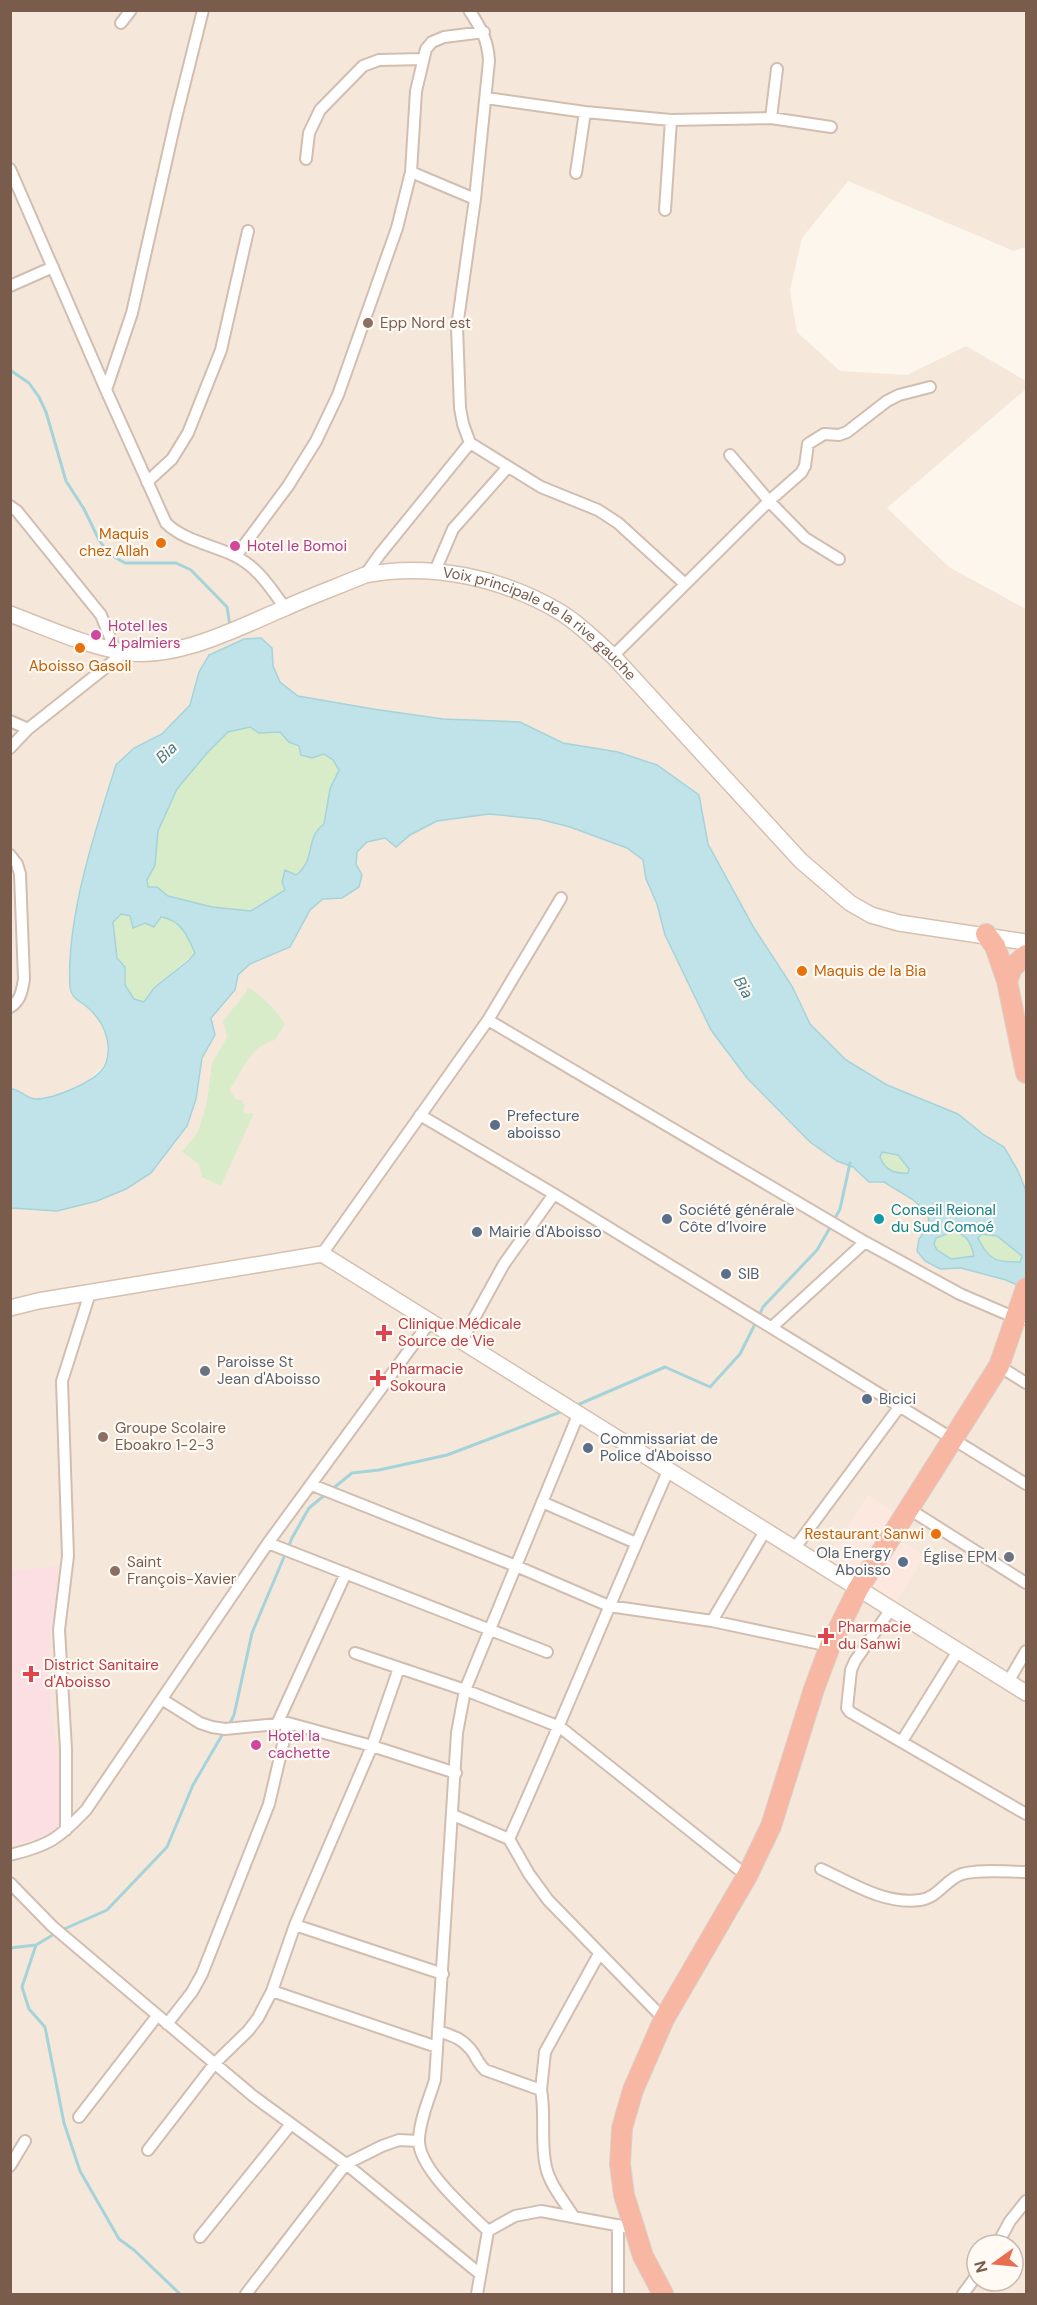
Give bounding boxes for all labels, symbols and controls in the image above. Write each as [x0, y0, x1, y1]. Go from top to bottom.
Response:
place label: Epp Nord est [380, 313, 471, 333]
marker: Epp Nord est [361, 316, 375, 330]
place label: Maquis chez Allah [79, 524, 149, 561]
marker: Maquis chez Allah [154, 536, 168, 550]
place label: Hotel le Bomoi [247, 536, 347, 556]
marker: Hotel le Bomoi [228, 539, 242, 553]
street label: Voix principale de la rive gauche [442, 562, 641, 685]
place label: Hotel les 4 palmiers [108, 616, 181, 653]
marker: Hotel les 4 palmiers [89, 628, 103, 642]
marker: Aboisso Gasoil [73, 641, 87, 655]
place label: Aboisso Gasoil [29, 656, 131, 676]
water label: Bia [151, 737, 182, 768]
place label: Maquis de la Bia [814, 961, 926, 981]
marker: Maquis de la Bia [795, 964, 809, 978]
water label: Bia [729, 972, 758, 1002]
place label: Prefecture aboisso [507, 1106, 579, 1143]
marker: Prefecture aboisso [488, 1118, 502, 1132]
place label: Société générale Côte d’Ivoire [679, 1200, 795, 1237]
place label: Conseil Reional du Sud Comoé [891, 1200, 996, 1237]
marker: Société générale Côte d’Ivoire [660, 1212, 674, 1226]
marker: Conseil Reional du Sud Comoé [872, 1212, 886, 1226]
place label: Mairie d'Aboisso [489, 1222, 602, 1242]
marker: Mairie d'Aboisso [470, 1225, 484, 1239]
place label: SIB [738, 1264, 759, 1284]
marker: SIB [719, 1267, 733, 1281]
place label: Clinique Médicale Source de Vie [398, 1314, 521, 1351]
marker: Clinique Médicale Source de Vie [375, 1324, 393, 1342]
place label: Paroisse St Jean d'Aboisso [217, 1352, 321, 1389]
place label: Pharmacie Sokoura [390, 1359, 463, 1396]
marker: Paroisse St Jean d'Aboisso [198, 1364, 212, 1378]
marker: Pharmacie Sokoura [371, 1371, 385, 1385]
place label: Bicici [879, 1389, 916, 1409]
marker: Bicici [860, 1392, 874, 1406]
place label: Groupe Scolaire Eboakro 1-2-3 [115, 1418, 226, 1455]
place label: Commissariat de Police d'Aboisso [600, 1429, 718, 1466]
marker: Groupe Scolaire Eboakro 1-2-3 [96, 1430, 110, 1444]
marker: Commissariat de Police d'Aboisso [581, 1441, 595, 1455]
place label: Restaurant Sanwi [804, 1524, 924, 1544]
marker: Restaurant Sanwi [929, 1527, 943, 1541]
place label: Ola Energy Aboisso [816, 1543, 892, 1580]
place label: Église EPM [923, 1547, 997, 1567]
marker: Église EPM [1002, 1550, 1016, 1564]
place label: Saint François-Xavier [127, 1552, 237, 1589]
marker: Ola Energy Aboisso [896, 1555, 910, 1569]
marker: Saint François-Xavier [108, 1564, 122, 1578]
place label: Pharmacie du Sanwi [838, 1617, 911, 1654]
marker: Pharmacie du Sanwi [819, 1629, 833, 1643]
place label: District Sanitaire d'Aboisso [44, 1655, 159, 1692]
marker: District Sanitaire d'Aboisso [22, 1665, 40, 1683]
place label: Hotel la cachette [268, 1726, 330, 1763]
marker: Hotel la cachette [249, 1738, 263, 1752]
north arrow [965, 2233, 1025, 2293]
text: N [969, 2258, 993, 2275]

